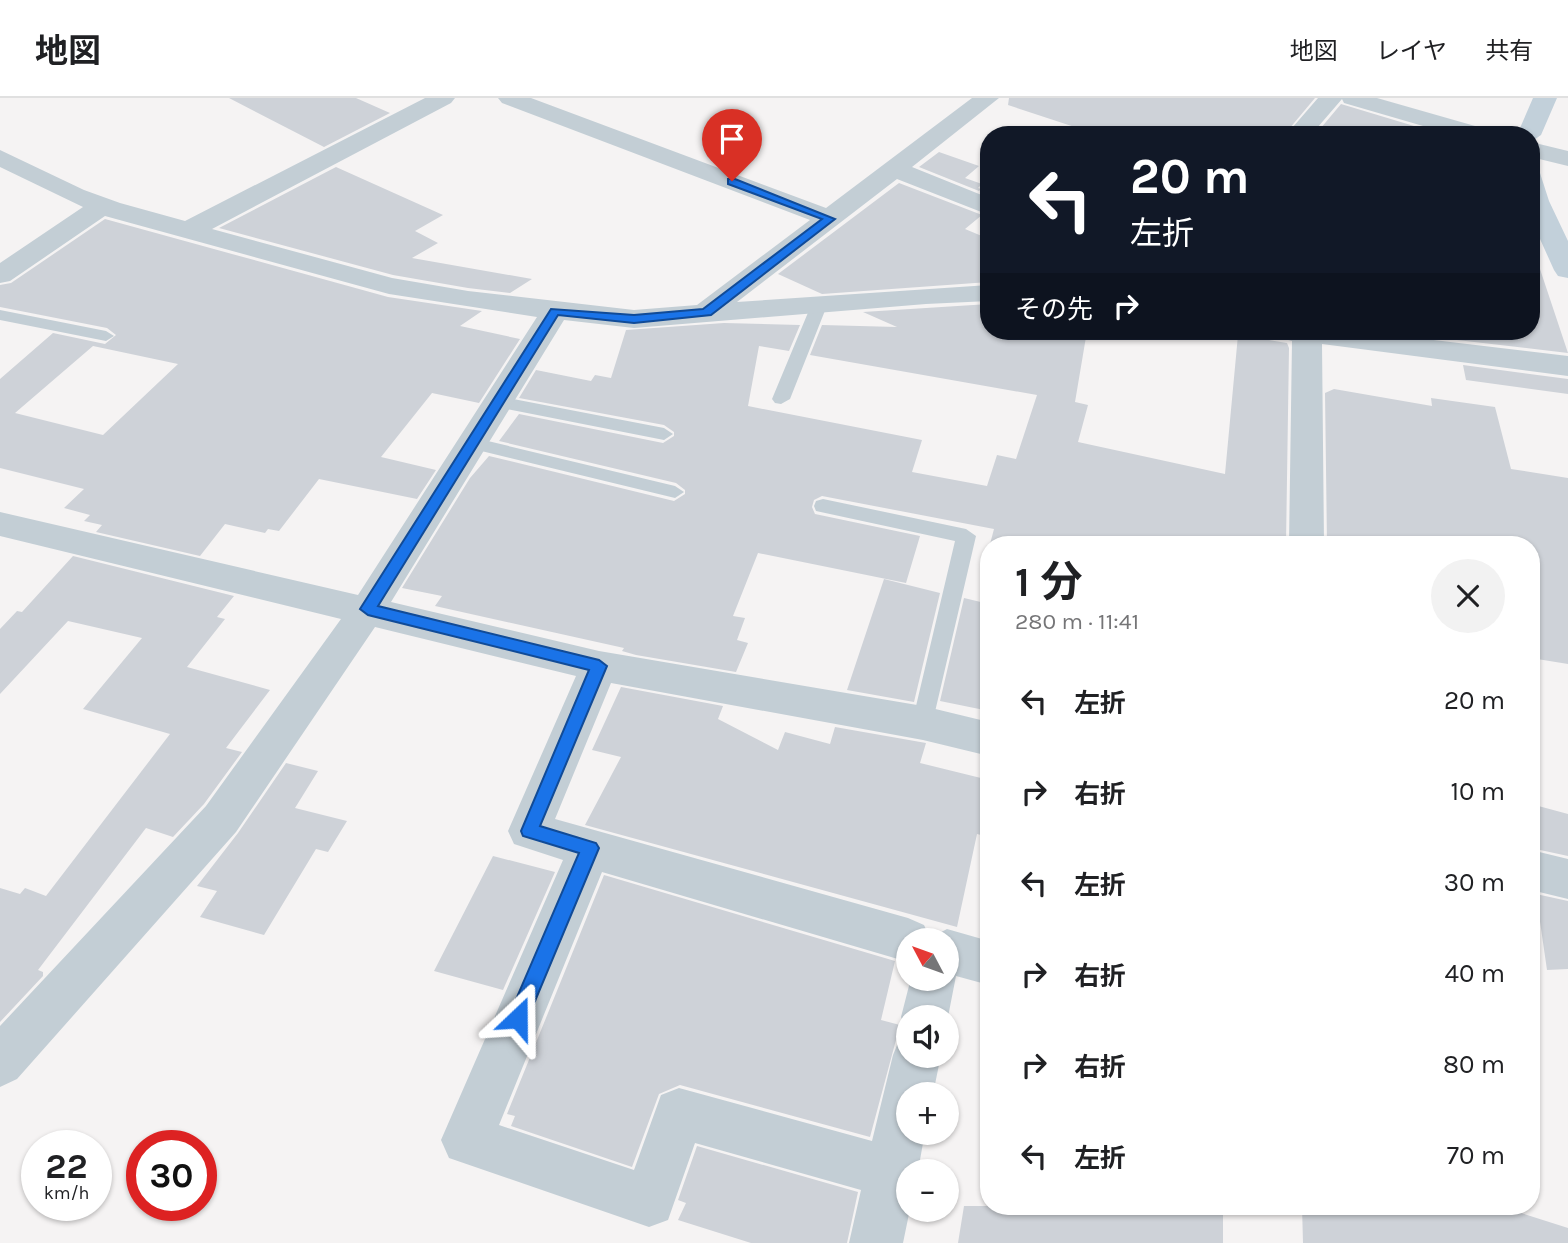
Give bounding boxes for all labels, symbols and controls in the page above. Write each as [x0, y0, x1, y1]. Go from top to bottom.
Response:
text: 地図 [35, 32, 101, 70]
text: 地図 [1290, 37, 1338, 65]
text: レイヤ [1376, 37, 1447, 65]
text: 共有 [1485, 37, 1533, 65]
pin [702, 109, 762, 181]
icon: arrive [713, 120, 751, 158]
text: 20 m [1130, 148, 1250, 205]
icon: left [1015, 154, 1106, 245]
text: 左折 [1130, 215, 1194, 252]
icon: right [1107, 287, 1145, 325]
text: その先 [1015, 294, 1093, 325]
text: 1 分 [1015, 557, 1083, 607]
button: close [1431, 559, 1505, 633]
text: 280 m · 11:41 [1015, 608, 1139, 635]
icon: left [1015, 682, 1053, 720]
text: 20 m [1444, 685, 1505, 716]
text: 左折 [1074, 688, 1126, 719]
icon: right [1015, 773, 1053, 811]
text: 10 m [1450, 776, 1505, 807]
text: 右折 [1074, 779, 1126, 810]
icon: left [1015, 864, 1053, 902]
text: 30 m [1444, 867, 1505, 898]
text: 左折 [1074, 870, 1126, 901]
north arrow [896, 928, 959, 990]
map controls [896, 928, 959, 1222]
icon: right [1015, 955, 1053, 993]
text: 40 m [1445, 958, 1505, 989]
text: 右折 [1074, 961, 1126, 992]
position arrow [481, 981, 555, 1055]
button: sound [896, 1005, 959, 1068]
icon: right [1015, 1046, 1053, 1084]
text: 80 m [1443, 1049, 1505, 1080]
text: 右折 [1074, 1052, 1126, 1083]
button: + [896, 1082, 959, 1145]
speed limit sign: 30 [126, 1130, 217, 1221]
icon: left [1015, 1137, 1053, 1175]
text: 70 m [1447, 1140, 1505, 1171]
text: 左折 [1074, 1143, 1126, 1174]
text: 22 [45, 1146, 88, 1187]
button: − [896, 1159, 959, 1222]
text: km/h [44, 1182, 89, 1204]

